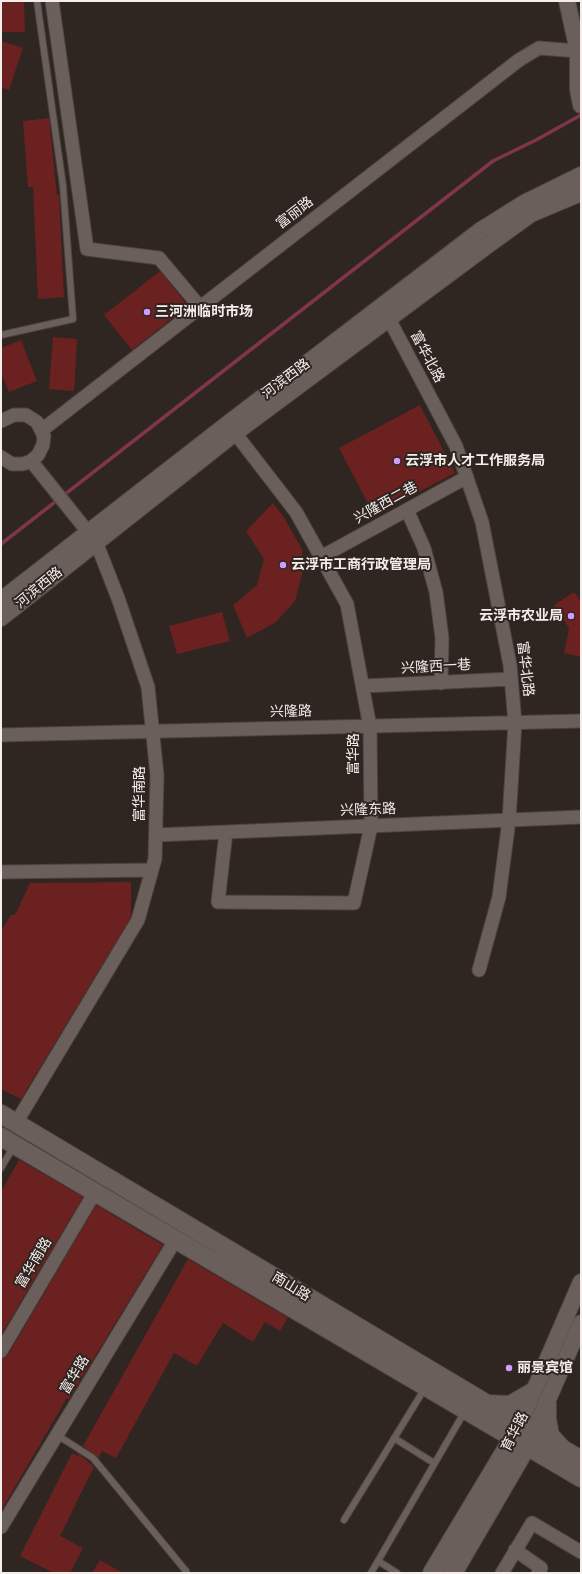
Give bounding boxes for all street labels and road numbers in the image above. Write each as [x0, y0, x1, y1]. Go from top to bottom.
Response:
street label: 富丽路 [273, 193, 317, 233]
street label: 富华北路 [406, 328, 448, 386]
street label: 河滨西路 [259, 355, 313, 403]
street label: 兴隆西二巷 [351, 479, 421, 527]
street label: 河滨西路 [12, 564, 66, 612]
street label: 富华北路 [513, 640, 537, 698]
street label: 兴隆西一巷 [401, 657, 471, 677]
street label: 兴隆路 [270, 703, 312, 721]
street label: 富华路 [346, 733, 362, 775]
street label: 富华南路 [132, 766, 148, 822]
street label: 兴隆东路 [340, 801, 396, 819]
street label: 富华南路 [12, 1235, 56, 1291]
street label: 南山路 [269, 1269, 313, 1305]
street label: 富华路 [57, 1353, 93, 1397]
street label: 育华路 [498, 1409, 532, 1455]

